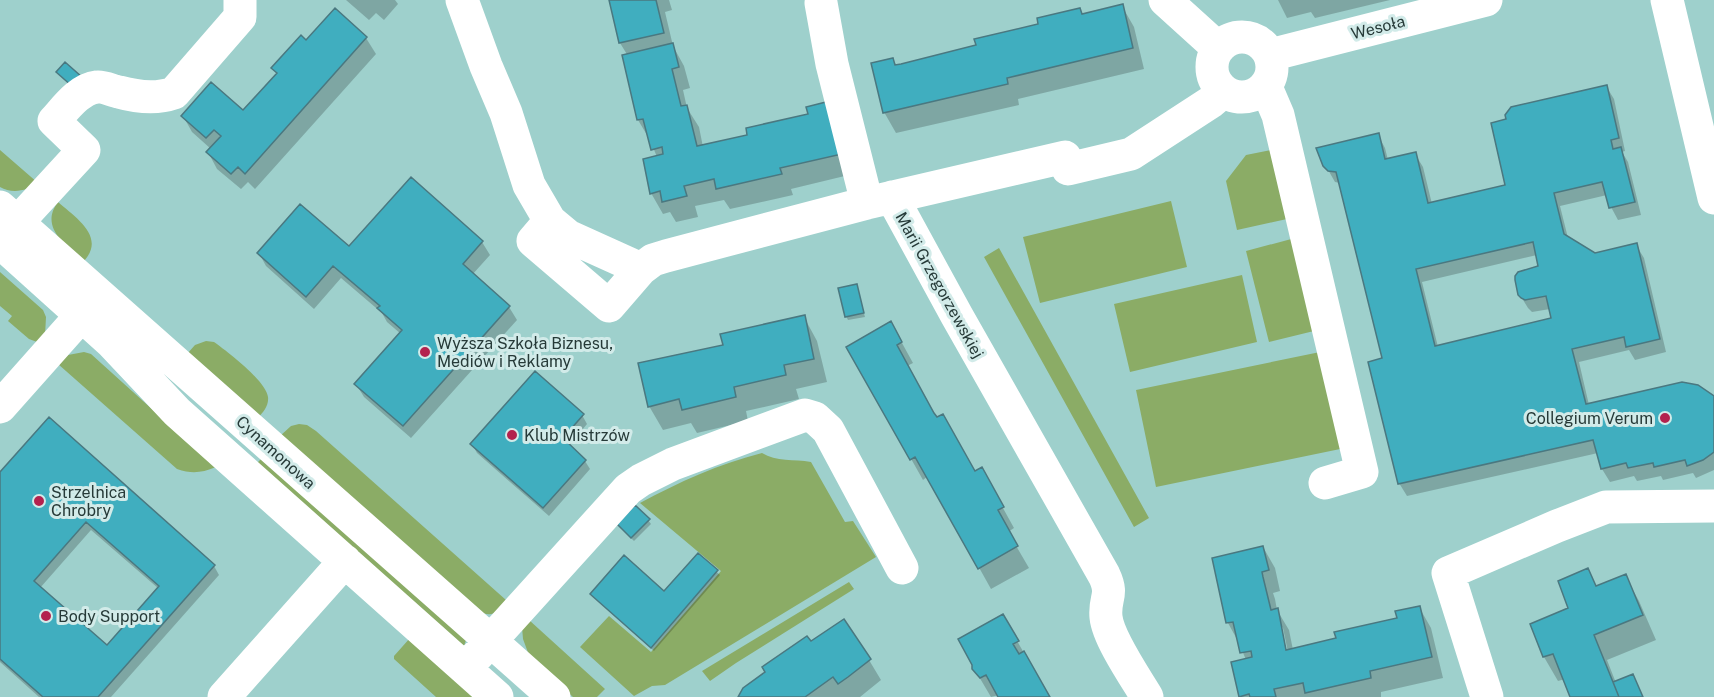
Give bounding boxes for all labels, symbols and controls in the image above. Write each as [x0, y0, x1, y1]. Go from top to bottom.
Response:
street label: Wesoła [1349, 12, 1407, 43]
street label: Marii Grzegorzewskiej [891, 209, 988, 362]
place label: Wyższa Szkoła Biznesu, Mediów i Reklamy [437, 334, 613, 371]
marker: Wyższa Szkoła Biznesu, Mediów i Reklamy [418, 345, 432, 359]
place label: Collegium Verum [1526, 409, 1653, 428]
marker: Collegium Verum [1658, 411, 1672, 425]
street label: Cynamonowa [232, 412, 319, 493]
place label: Klub Mistrzów [524, 426, 630, 445]
marker: Klub Mistrzów [505, 428, 519, 442]
place label: Strzelnica Chrobry [51, 483, 126, 520]
marker: Strzelnica Chrobry [32, 494, 46, 508]
place label: Body Support [58, 607, 160, 626]
marker: Body Support [39, 609, 53, 623]

